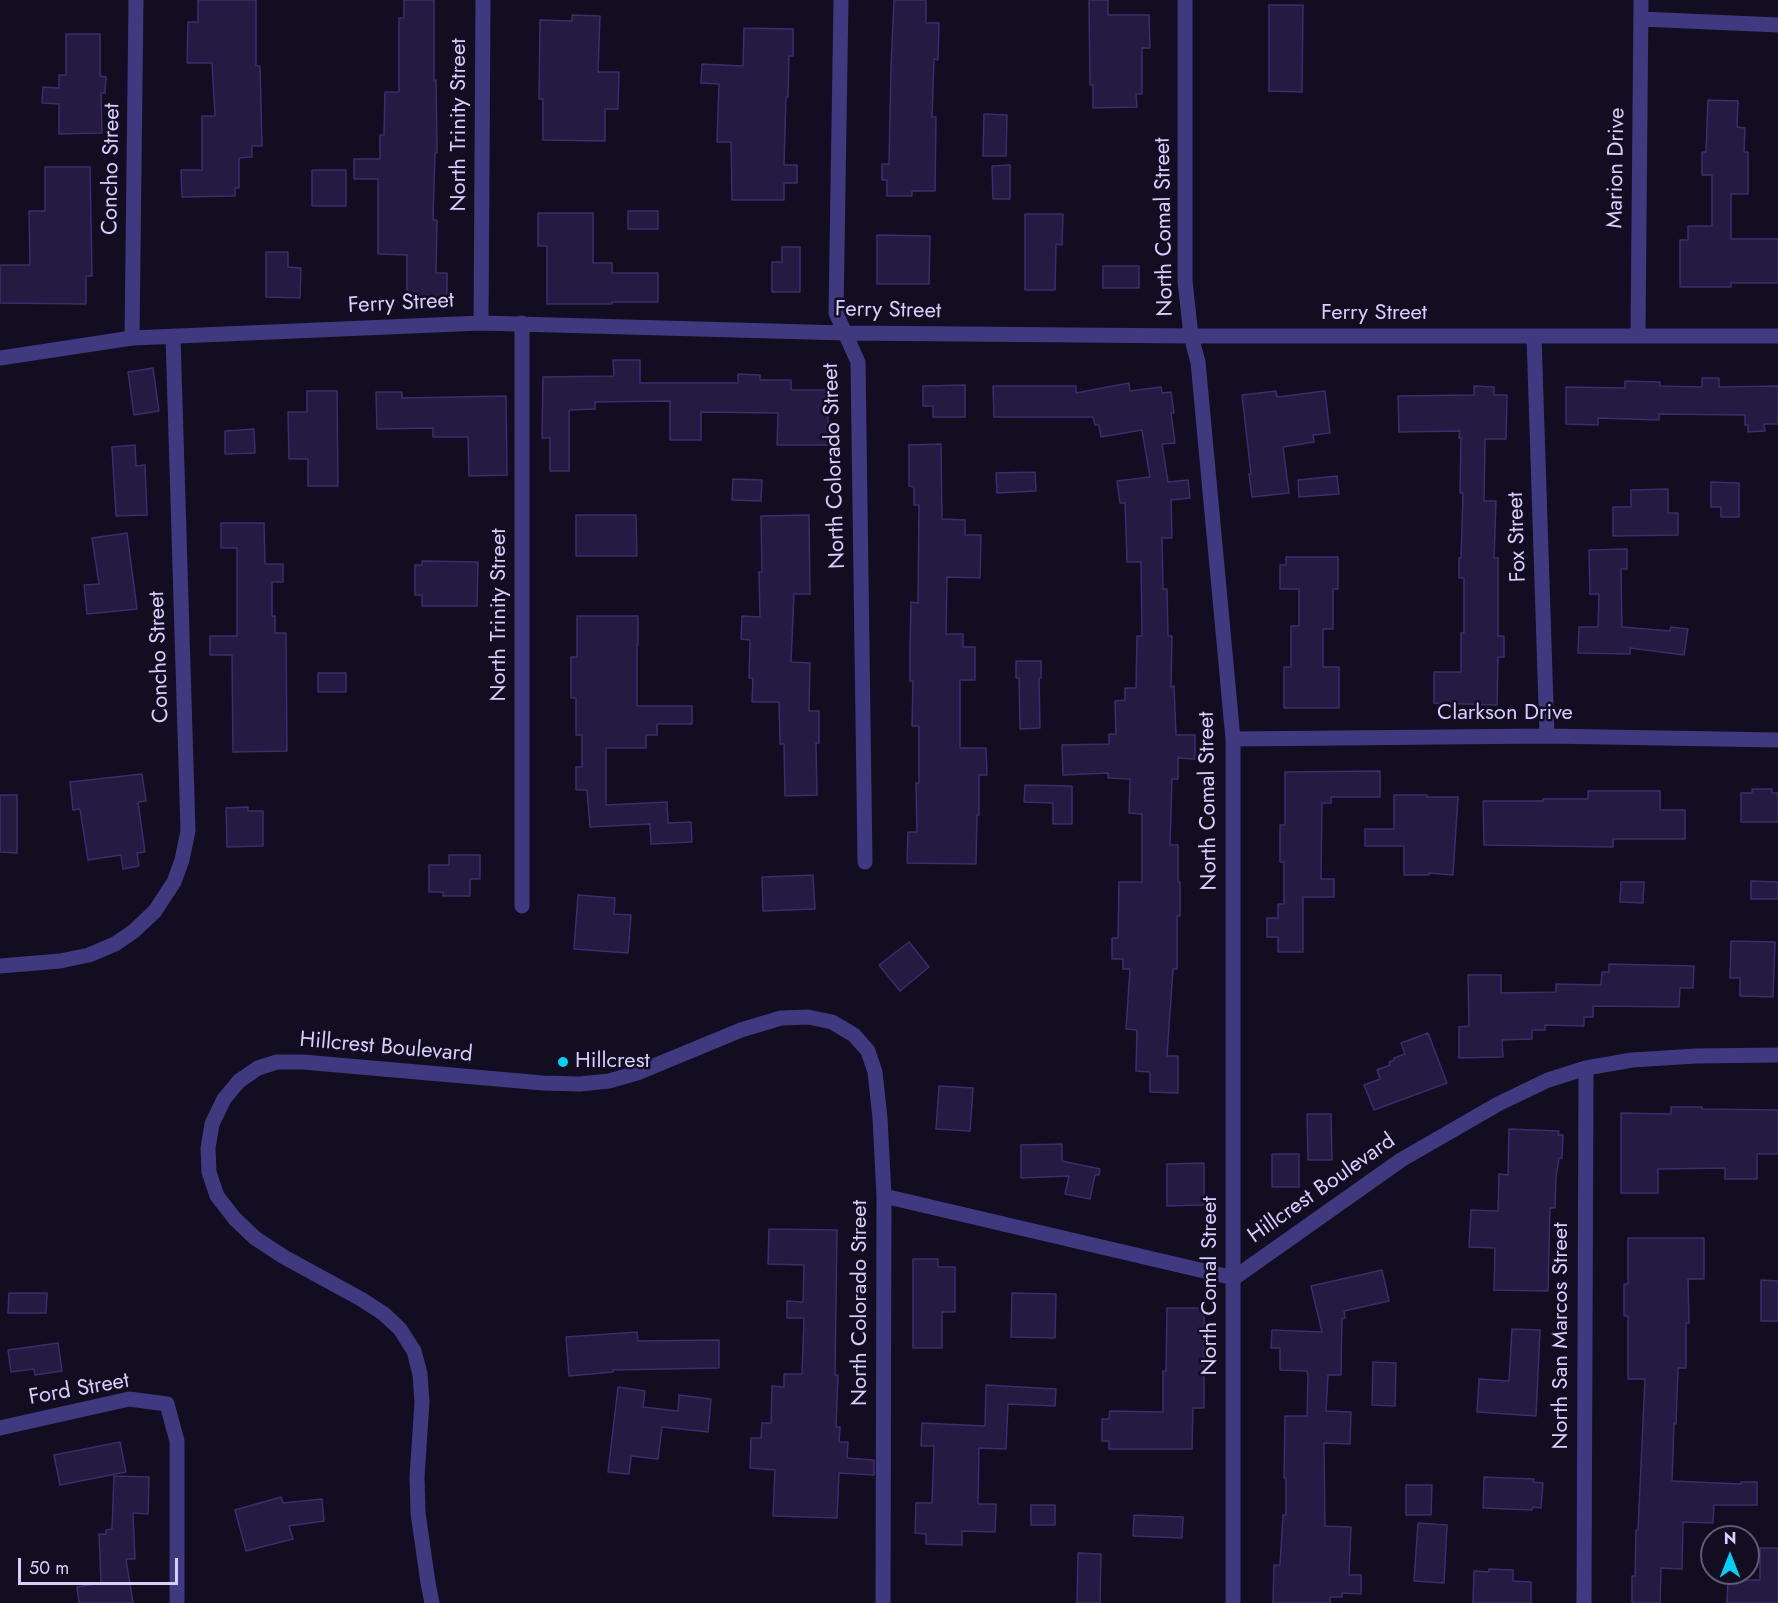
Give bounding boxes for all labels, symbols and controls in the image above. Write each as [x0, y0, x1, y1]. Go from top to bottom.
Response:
street label: North Trinity Street [447, 38, 473, 212]
street label: Concho Street [98, 103, 126, 235]
street label: Marion Drive [1603, 107, 1631, 229]
street label: North Comal Street [1150, 137, 1180, 317]
street label: Ferry Street [347, 288, 455, 320]
street label: Ferry Street [835, 297, 941, 325]
street label: Ferry Street [1321, 301, 1427, 327]
street label: North Colorado Street [818, 363, 852, 569]
street label: Fox Street [1503, 491, 1533, 583]
street label: North Trinity Street [487, 528, 513, 702]
street label: Concho Street [145, 591, 175, 723]
street label: Clarkson Drive [1437, 701, 1573, 727]
street label: North Comal Street [1194, 711, 1224, 891]
street label: Hillcrest Boulevard [298, 1027, 474, 1069]
place label: Hillcrest [575, 1049, 650, 1075]
marker: Hillcrest [556, 1055, 570, 1069]
street label: Hillcrest Boulevard [1243, 1128, 1401, 1250]
street label: North Comal Street [1198, 1196, 1224, 1376]
street label: North Colorado Street [848, 1200, 874, 1406]
street label: North San Marcos Street [1549, 1223, 1575, 1449]
street label: Ford Street [27, 1368, 131, 1412]
north arrow [1700, 1525, 1760, 1585]
text: N [1724, 1527, 1736, 1550]
scale bar [21, 1546, 182, 1584]
text: 50 m [29, 1555, 69, 1581]

